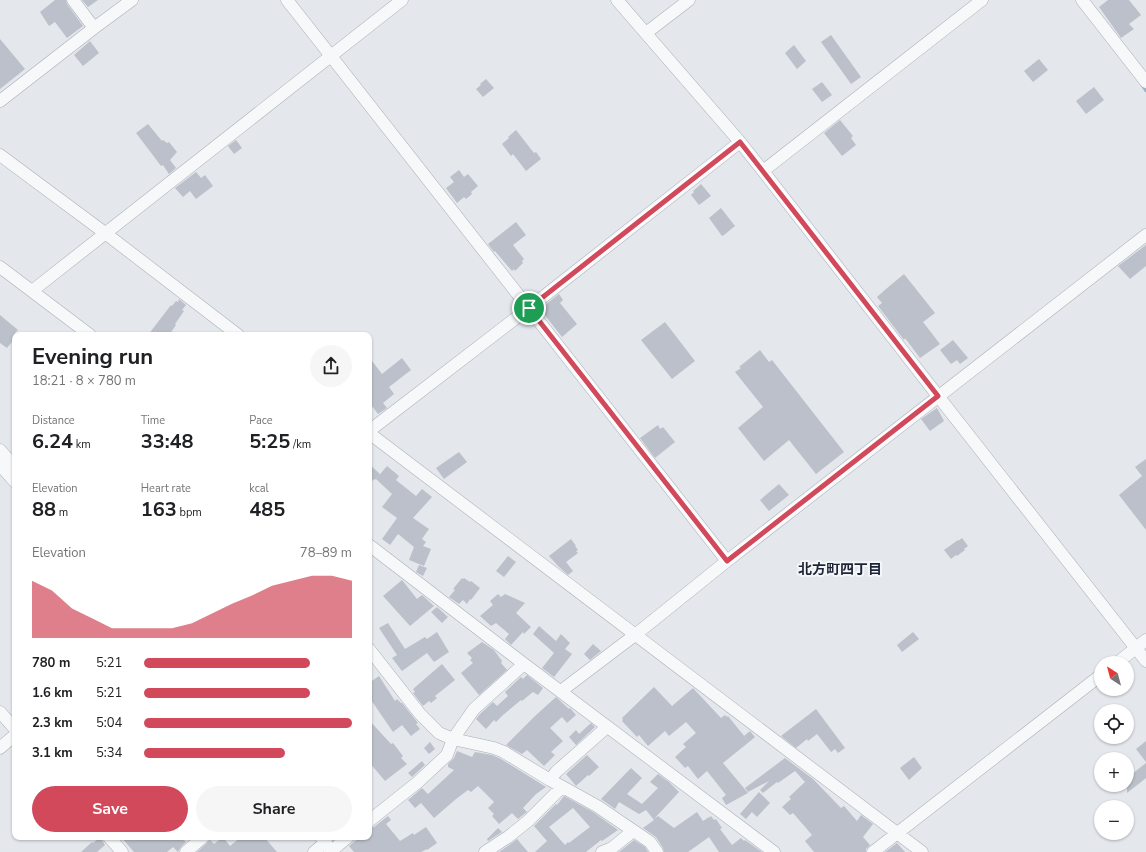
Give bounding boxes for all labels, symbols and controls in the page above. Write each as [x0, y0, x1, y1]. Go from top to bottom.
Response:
pin [512, 291, 546, 325]
icon: arrive [518, 297, 540, 319]
text: Evening run [32, 342, 153, 372]
button: share [310, 345, 352, 387]
text: 18:21 · 8 × 780 m [32, 372, 136, 390]
text: Distance [32, 413, 75, 428]
text: Time [141, 413, 165, 428]
text: Pace [249, 413, 273, 428]
text: 6.24 [32, 428, 73, 455]
text: 33:48 [141, 428, 194, 455]
text: 5:25 [249, 428, 290, 455]
text: km [73, 437, 91, 452]
text: /km [290, 437, 311, 452]
text: Elevation [32, 481, 78, 496]
text: Heart rate [141, 481, 191, 496]
text: kcal [249, 481, 269, 496]
text: 88 [32, 496, 56, 523]
text: 163 [141, 496, 177, 523]
text: 485 [249, 496, 285, 523]
text: m [56, 505, 68, 520]
text: bpm [177, 505, 202, 520]
text: Elevation [32, 544, 86, 562]
text: 78–89 m [300, 544, 352, 562]
district label: 北方町四丁目 [798, 560, 882, 579]
text: 780 m [32, 654, 70, 672]
text: 5:21 [96, 654, 122, 672]
north arrow [1094, 656, 1134, 696]
map controls [1094, 656, 1134, 840]
text: 1.6 km [32, 684, 73, 702]
text: 5:21 [96, 684, 122, 702]
button: locate [1094, 704, 1134, 744]
text: 2.3 km [32, 714, 73, 732]
text: 5:04 [96, 714, 122, 732]
text: 3.1 km [32, 744, 73, 762]
text: 5:34 [96, 744, 122, 762]
button: + [1094, 752, 1134, 792]
button: Save [32, 786, 188, 832]
button: Share [196, 786, 352, 832]
button: − [1094, 800, 1134, 840]

